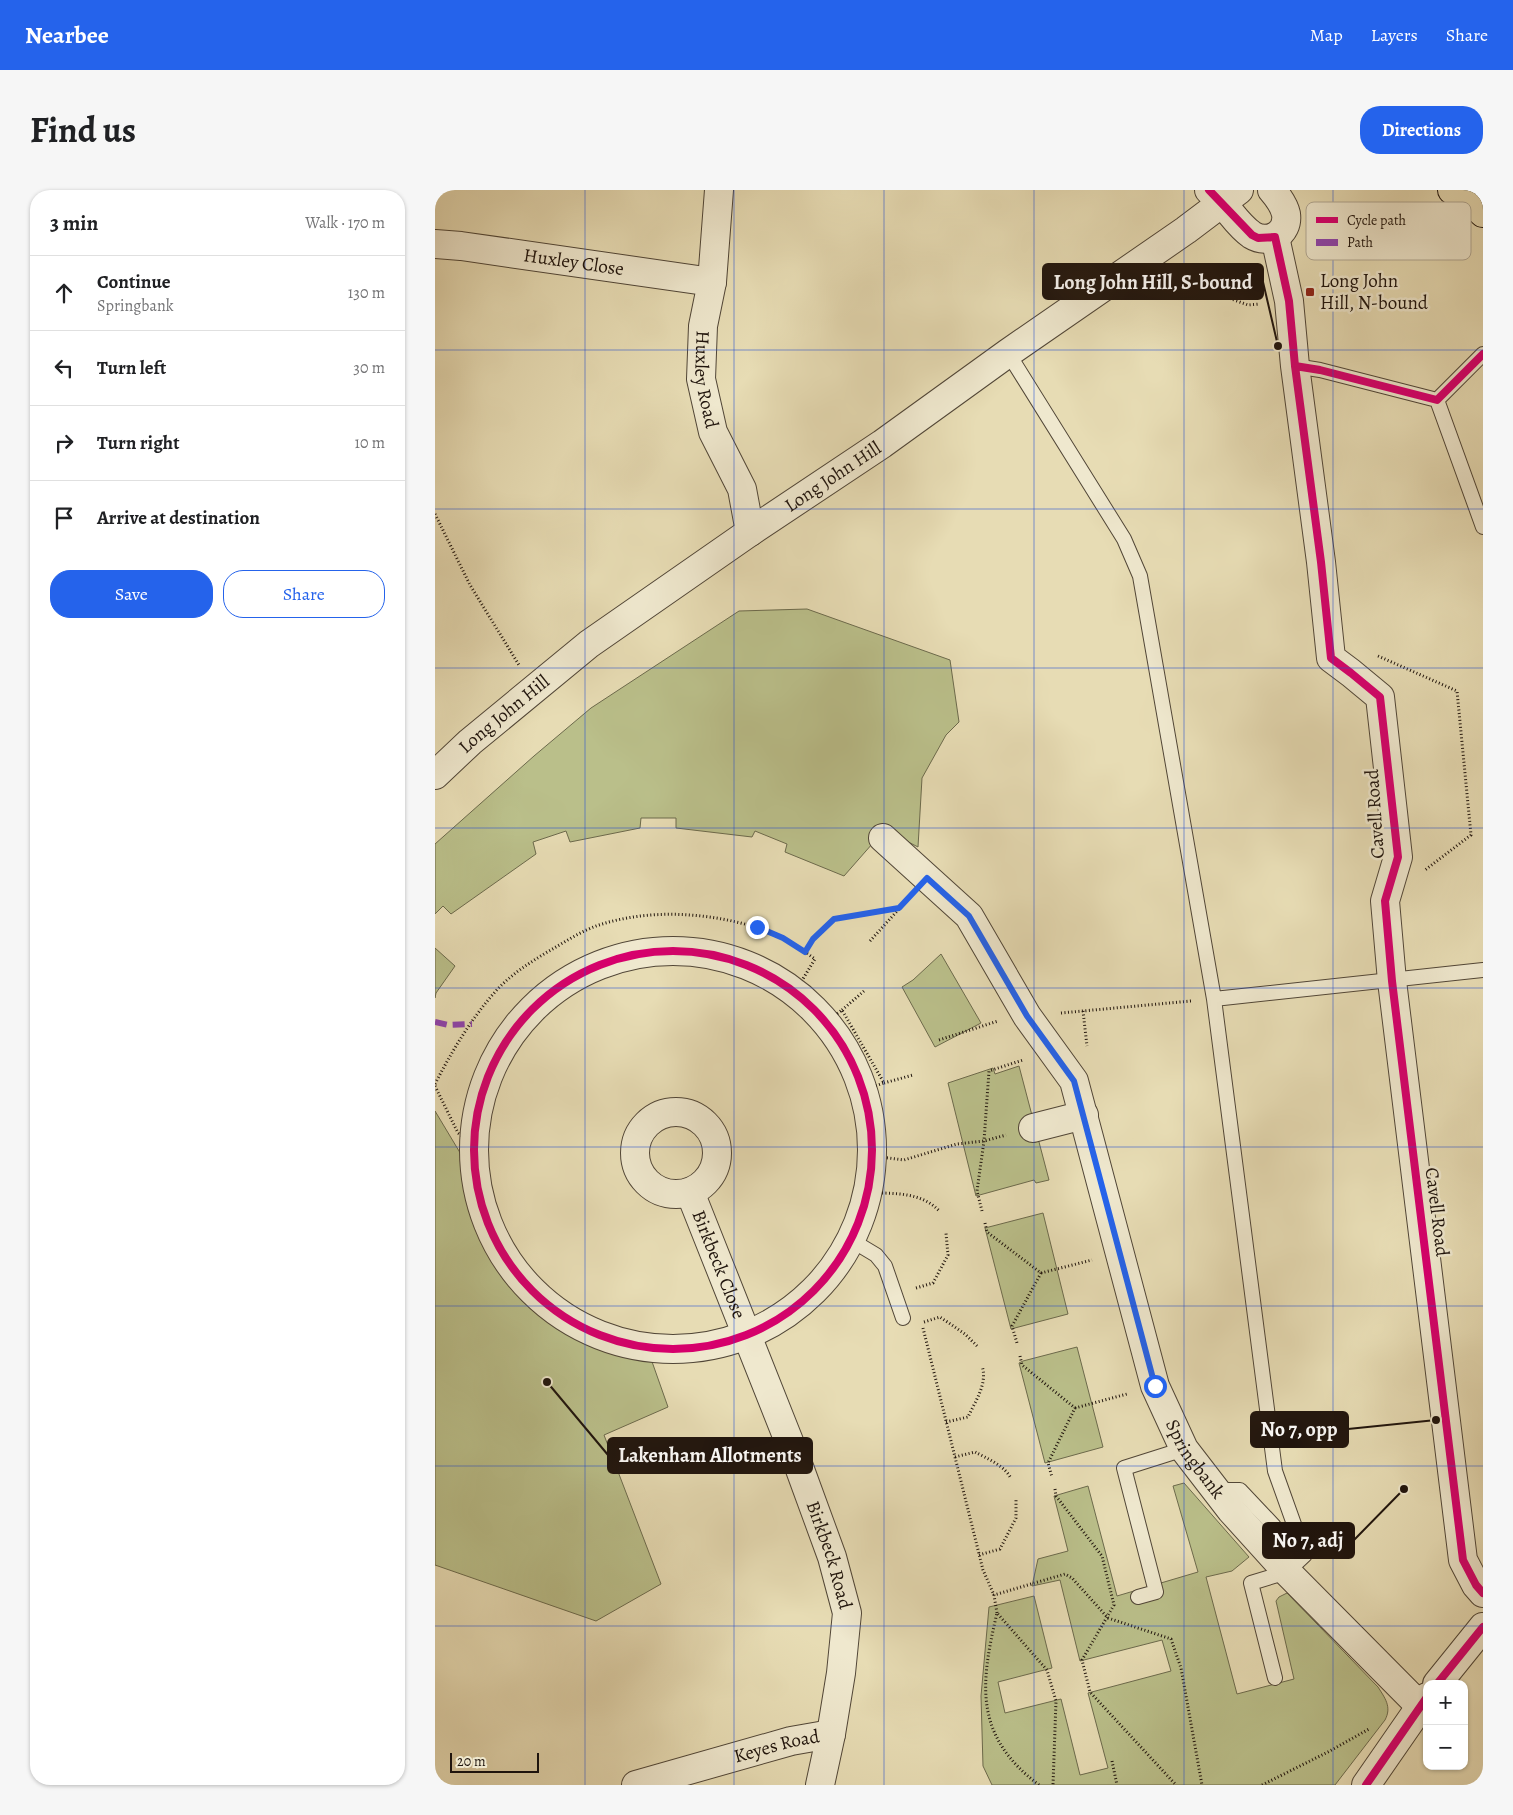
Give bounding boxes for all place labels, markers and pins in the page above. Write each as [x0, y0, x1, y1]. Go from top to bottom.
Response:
callout: Long John Hill, S-bound [1043, 264, 1263, 299]
place label: Long John Hill, N-bound [1320, 268, 1429, 316]
marker: Long John Hill, N-bound [1304, 286, 1316, 298]
callout: No 7, opp [1251, 1412, 1348, 1447]
callout: Lakenham Allotments [608, 1438, 812, 1473]
callout: No 7, adj [1263, 1523, 1354, 1558]

